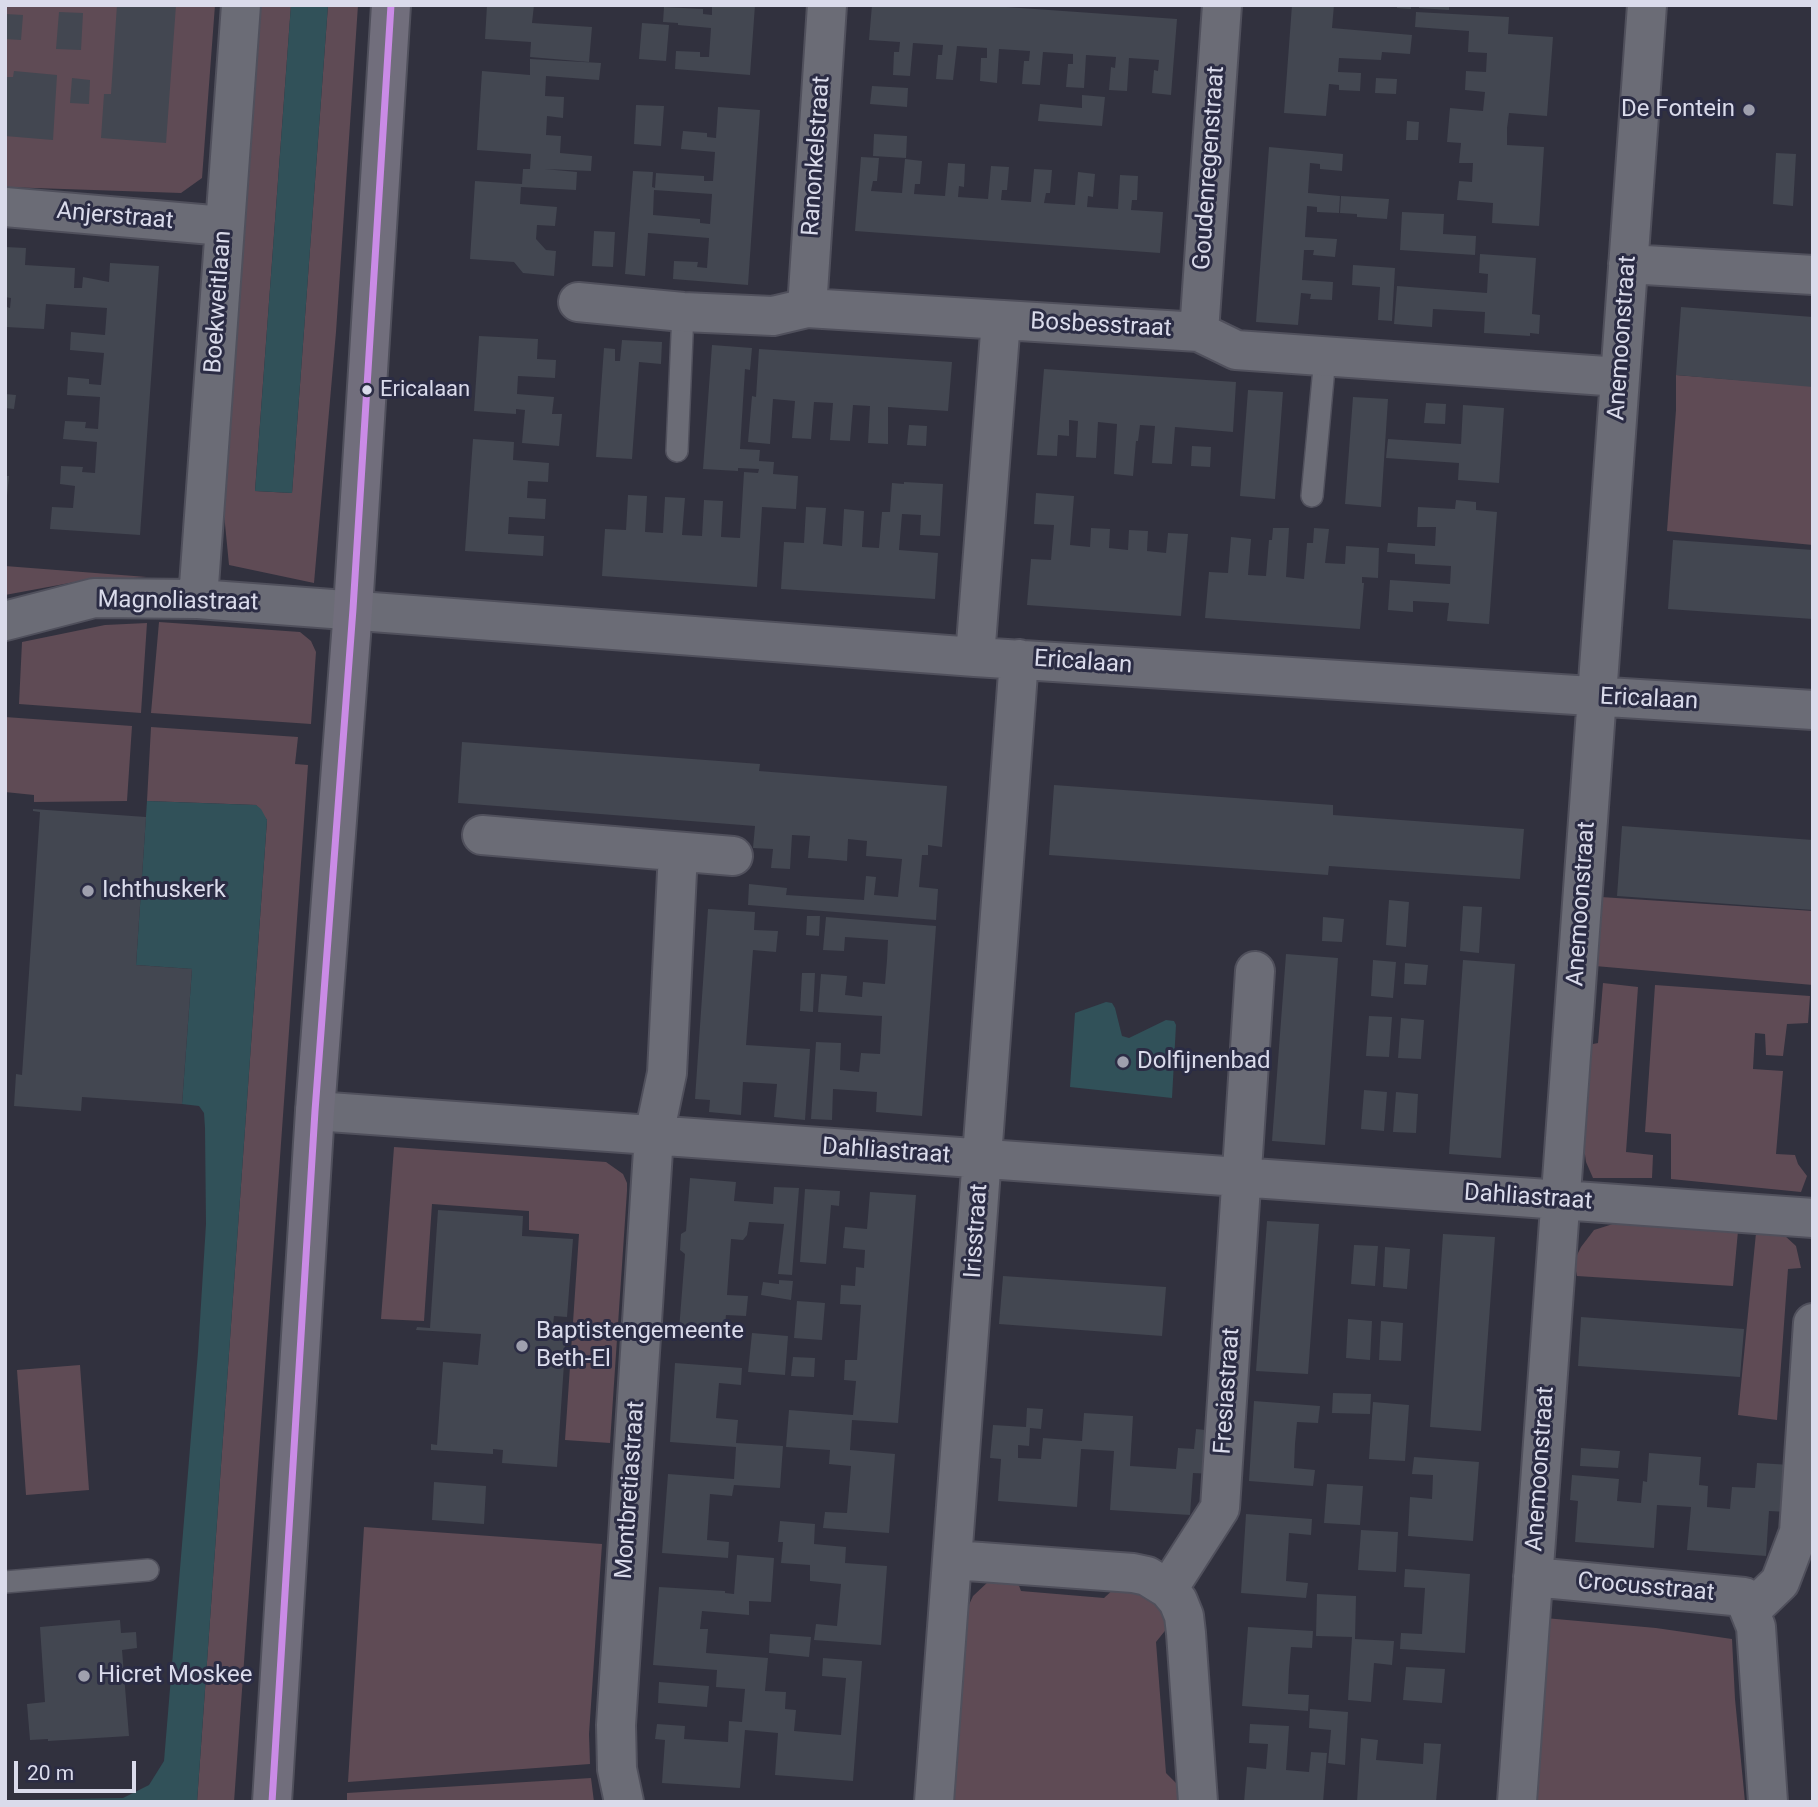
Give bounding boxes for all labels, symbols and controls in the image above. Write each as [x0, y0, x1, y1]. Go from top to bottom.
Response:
street label: Goudenregenstraat [1188, 65, 1232, 271]
street label: Ranonkelstraat [797, 75, 837, 237]
place label: De Fontein [1621, 96, 1735, 124]
marker: De Fontein [1741, 102, 1757, 118]
street label: Anjerstraat [55, 198, 175, 236]
street label: Boekweitlaan [200, 230, 238, 374]
street label: Anemoonstraat [1603, 255, 1643, 421]
street label: Bosbesstraat [1030, 308, 1172, 344]
place label: Ericalaan [380, 377, 470, 403]
marker: Ericalaan [360, 383, 374, 397]
street label: Magnoliastraat [97, 586, 259, 618]
street label: Ericalaan [1033, 645, 1133, 681]
street label: Ericalaan [1599, 683, 1699, 717]
street label: Anemoonstraat [1562, 821, 1602, 987]
place label: Ichthuskerk [102, 877, 226, 905]
marker: Ichthuskerk [80, 883, 96, 899]
place label: Dolfijnenbad [1137, 1048, 1271, 1076]
marker: Dolfijnenbad [1115, 1054, 1131, 1070]
street label: Dahliastraat [821, 1133, 951, 1171]
street label: Dahliastraat [1463, 1179, 1593, 1217]
street label: Irisstraat [959, 1183, 995, 1279]
place label: Baptistengemeente Beth-El [536, 1318, 744, 1374]
street label: Fresiastraat [1209, 1327, 1247, 1455]
marker: Baptistengemeente Beth-El [514, 1338, 530, 1354]
street label: Anemoonstraat [1521, 1386, 1561, 1552]
street label: Montbretiastraat [610, 1400, 652, 1580]
street label: Crocusstraat [1576, 1568, 1716, 1608]
place label: Hicret Moskee [98, 1662, 252, 1690]
marker: Hicret Moskee [76, 1668, 92, 1684]
scale bar [18, 1748, 140, 1792]
text: 20 m [27, 1761, 74, 1785]

